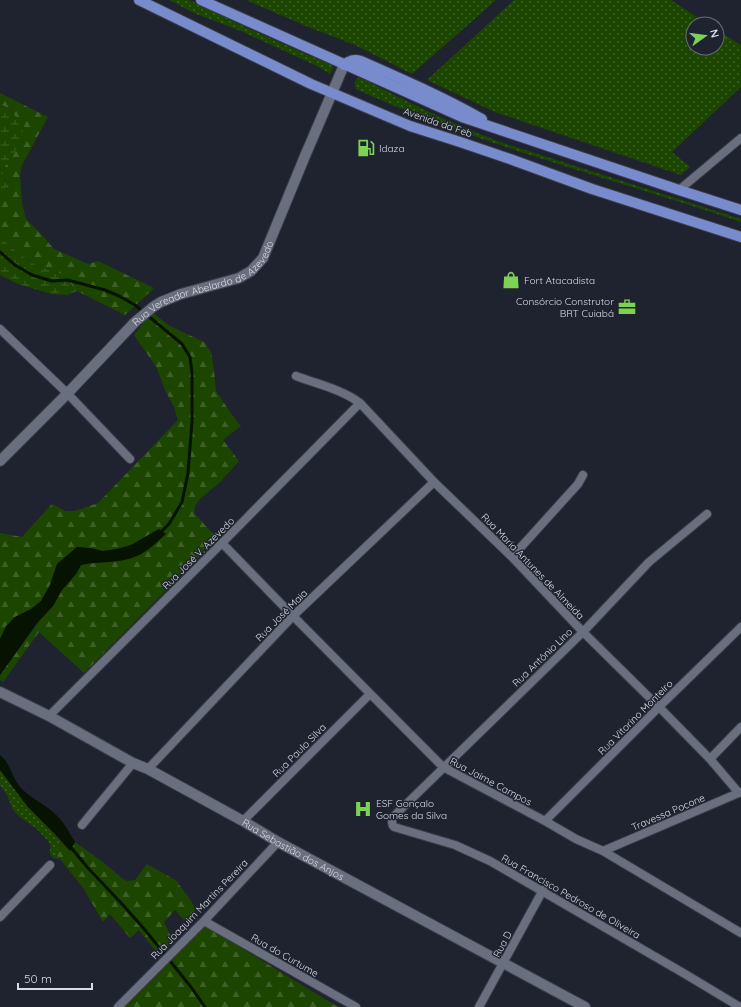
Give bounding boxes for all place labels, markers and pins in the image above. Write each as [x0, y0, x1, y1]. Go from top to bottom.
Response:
fuel station icon: Idaza [356, 138, 376, 158]
place label: Idaza [379, 142, 404, 155]
shop icon: Fort Atacadista [501, 270, 521, 290]
place label: Fort Atacadista [524, 274, 595, 287]
place label: Consórcio Construtor BRT Cuiabá [516, 295, 614, 320]
office icon: Consórcio Construtor BRT Cuiabá [617, 297, 637, 317]
place label: ESF Gonçalo Gomes da Silva [376, 797, 447, 822]
hospital icon: ESF Gonçalo Gomes da Silva [353, 799, 373, 819]

